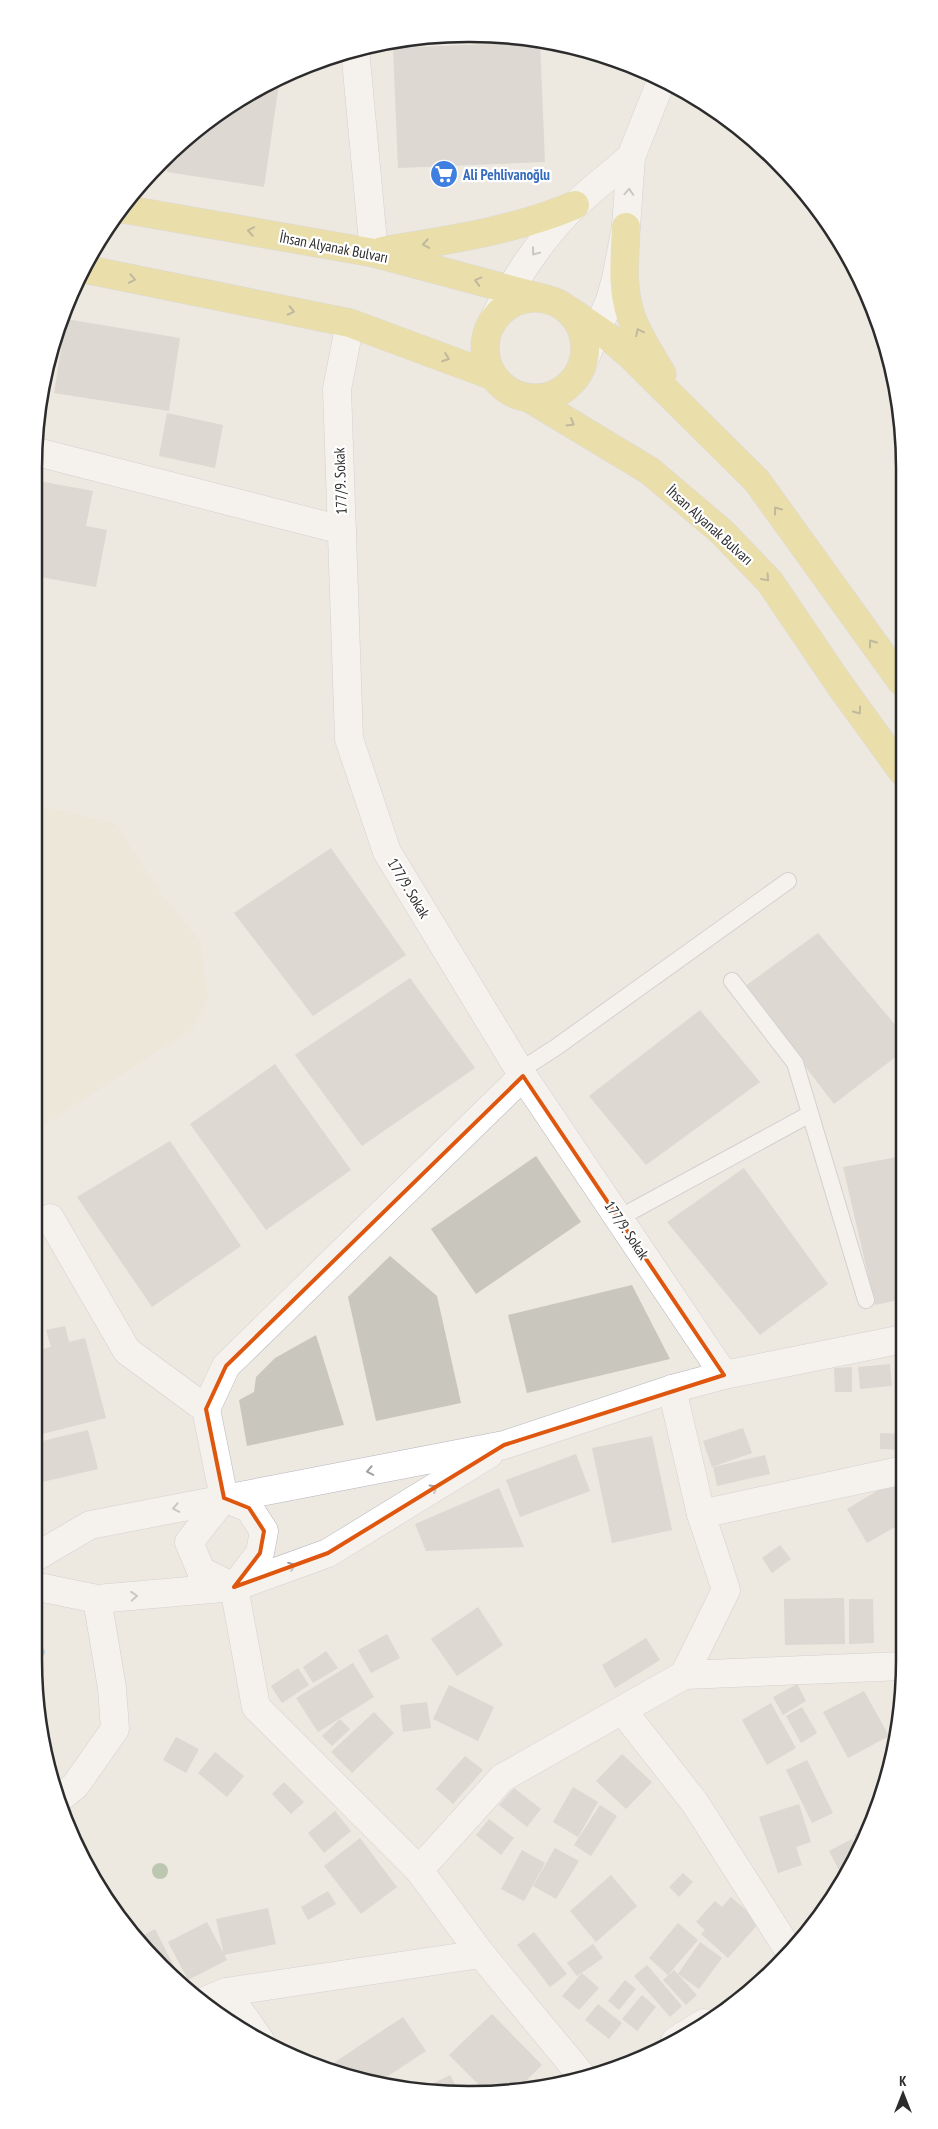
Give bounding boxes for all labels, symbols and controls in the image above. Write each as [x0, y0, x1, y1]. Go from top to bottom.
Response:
supermarket icon: Ali Pehlivanoğlu [429, 159, 459, 189]
place label: Ali Pehlivanoğlu [462, 165, 550, 184]
one-way arrow [623, 188, 634, 196]
one-way arrow [247, 227, 256, 237]
street label: İhsan Alyanak Bulvarı [278, 227, 390, 267]
one-way arrow [422, 238, 431, 248]
one-way arrow [532, 246, 541, 256]
one-way arrow [127, 273, 136, 283]
one-way arrow [475, 276, 483, 286]
one-way arrow [287, 305, 296, 316]
one-way arrow [635, 329, 645, 338]
one-way arrow [441, 352, 450, 362]
one-way arrow [566, 417, 575, 427]
street label: 177/9. Sokak [329, 447, 351, 515]
street label: İhsan Alyanak Bulvarı [663, 481, 757, 569]
one-way arrow [774, 507, 783, 516]
one-way arrow [760, 572, 769, 581]
one-way arrow [869, 639, 878, 648]
one-way arrow [853, 705, 861, 714]
street label: 177/9. Sokak [384, 854, 434, 922]
street label: 177/9. Sokak [600, 1197, 654, 1263]
one-way arrow [365, 1465, 374, 1475]
one-way arrow [428, 1485, 437, 1495]
one-way arrow [172, 1502, 181, 1513]
one-way arrow [287, 1562, 296, 1572]
one-way arrow [130, 1591, 138, 1602]
north arrow [878, 2069, 928, 2119]
text: K [899, 2072, 907, 2090]

